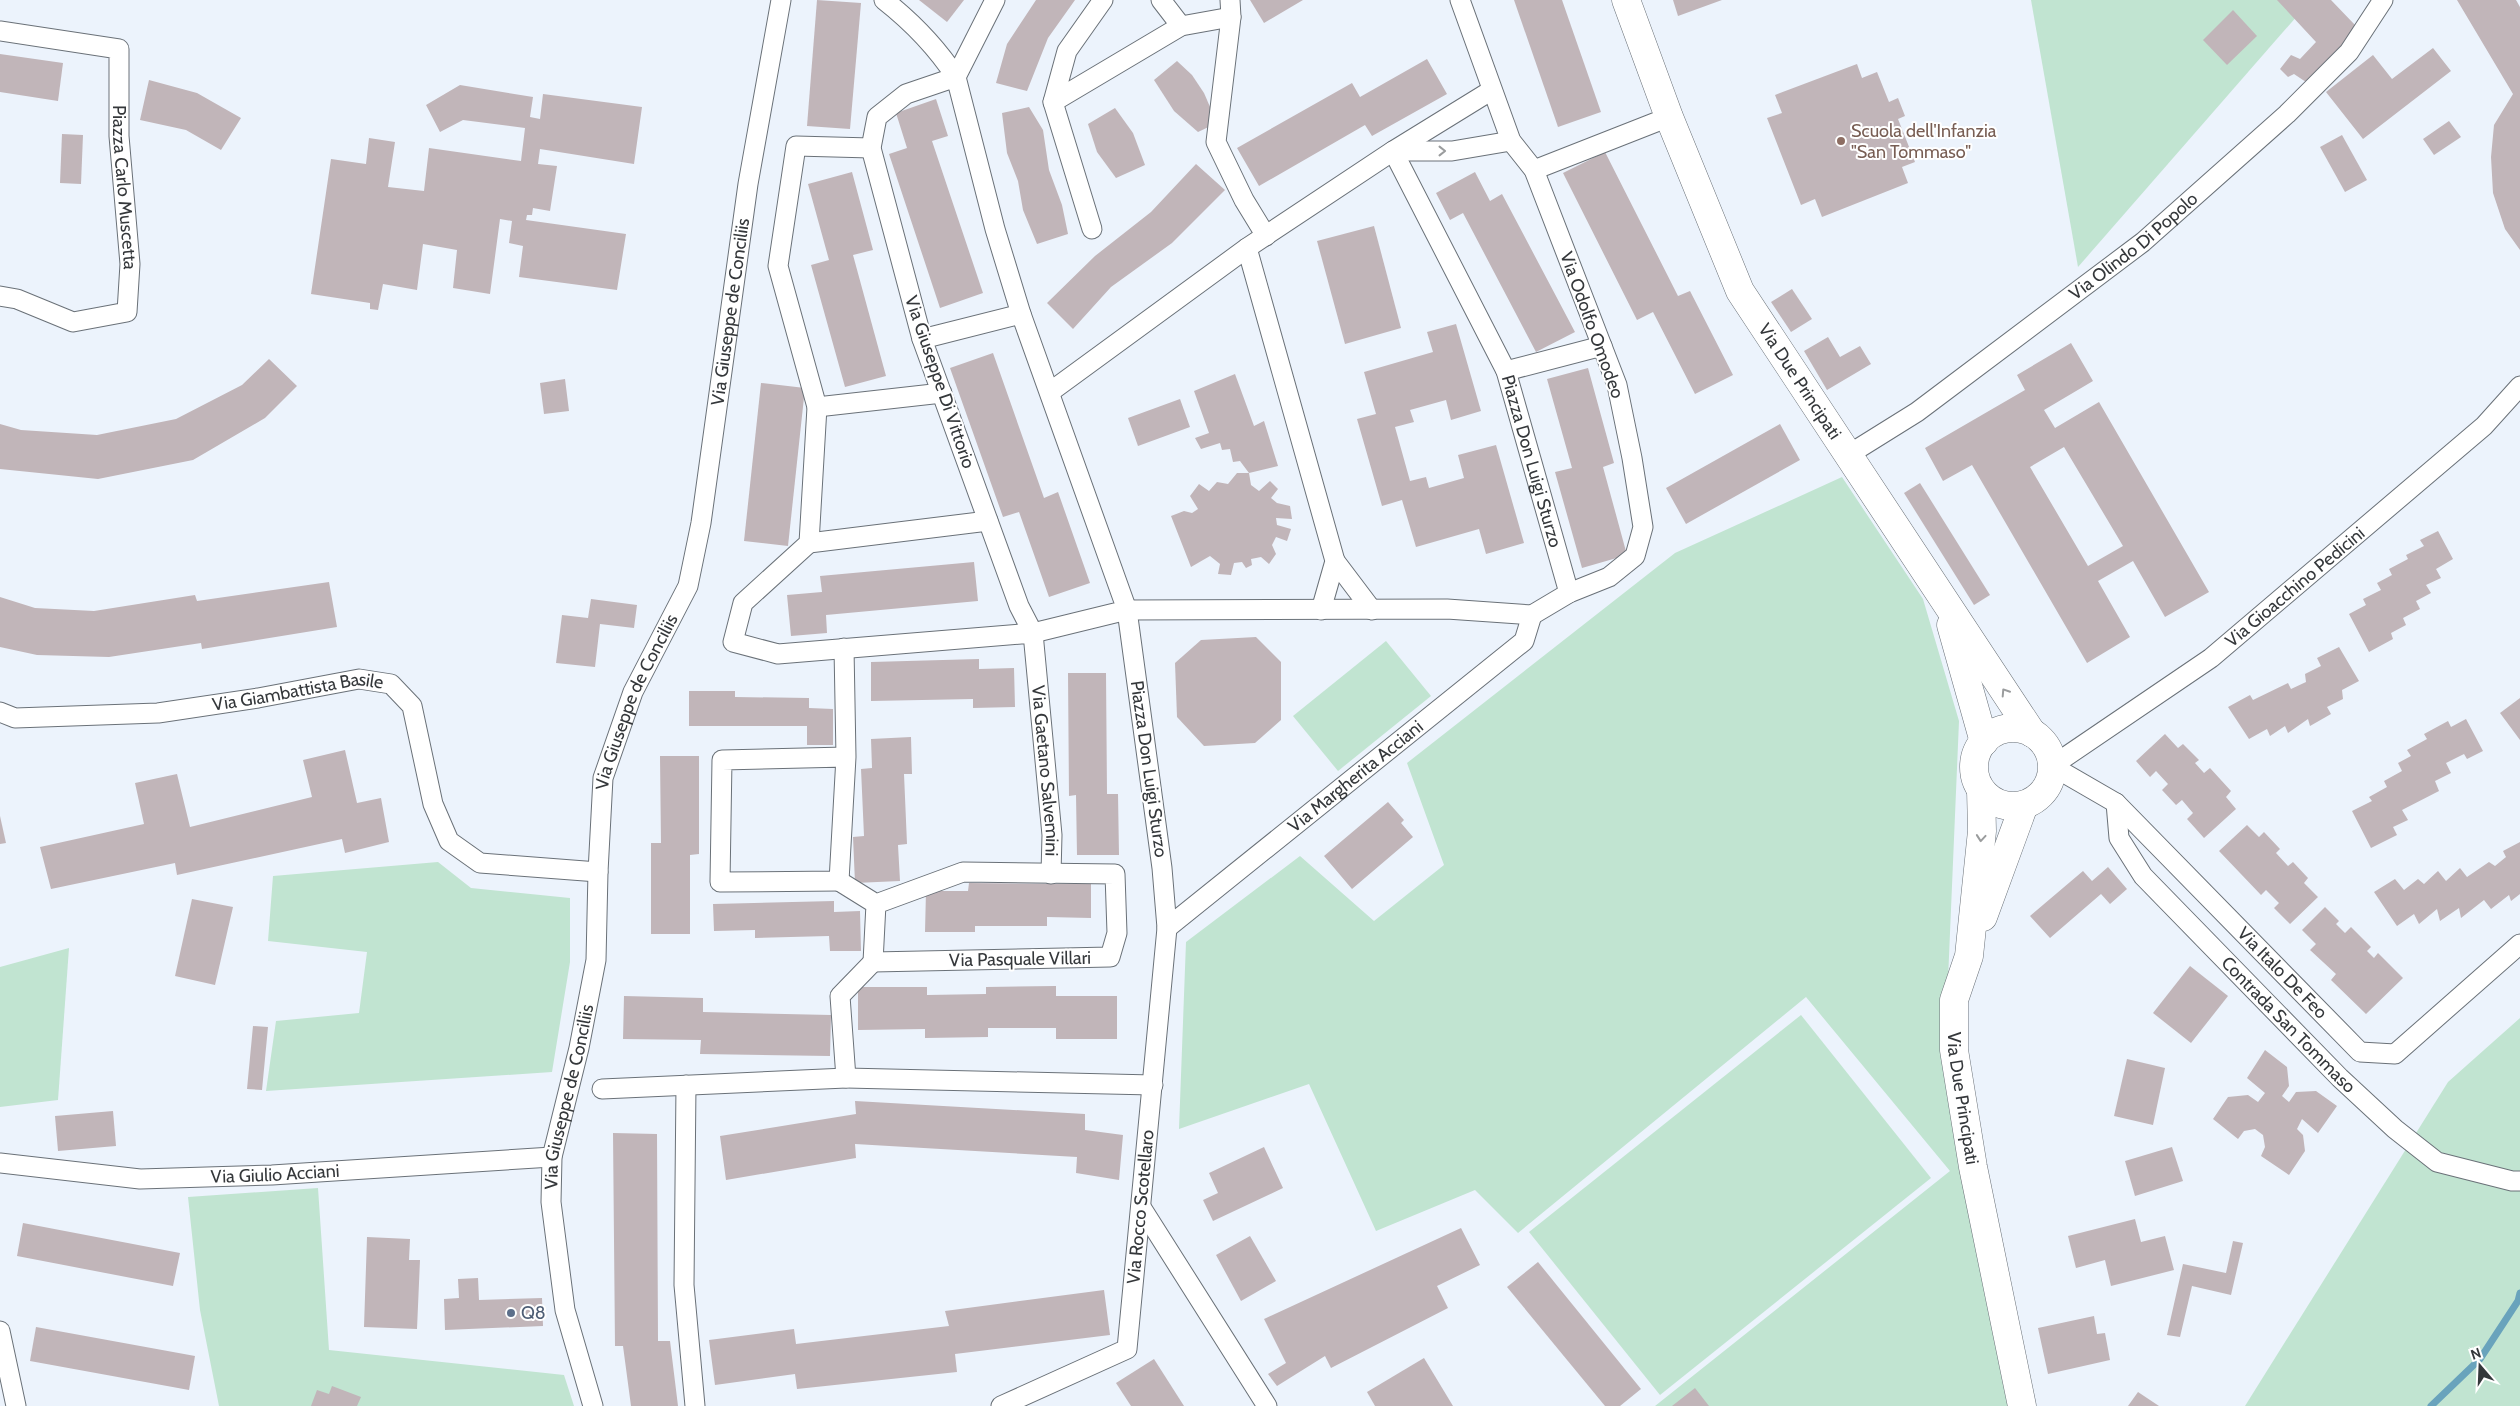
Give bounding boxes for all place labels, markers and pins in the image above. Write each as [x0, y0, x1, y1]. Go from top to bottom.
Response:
place label: Scuola dell'Infanzia "San Tommaso" [1851, 120, 1997, 163]
marker: Scuola dell'Infanzia "San Tommaso" [1835, 135, 1847, 147]
place label: Q8 [521, 1302, 546, 1324]
marker: Q8 [505, 1307, 517, 1319]

